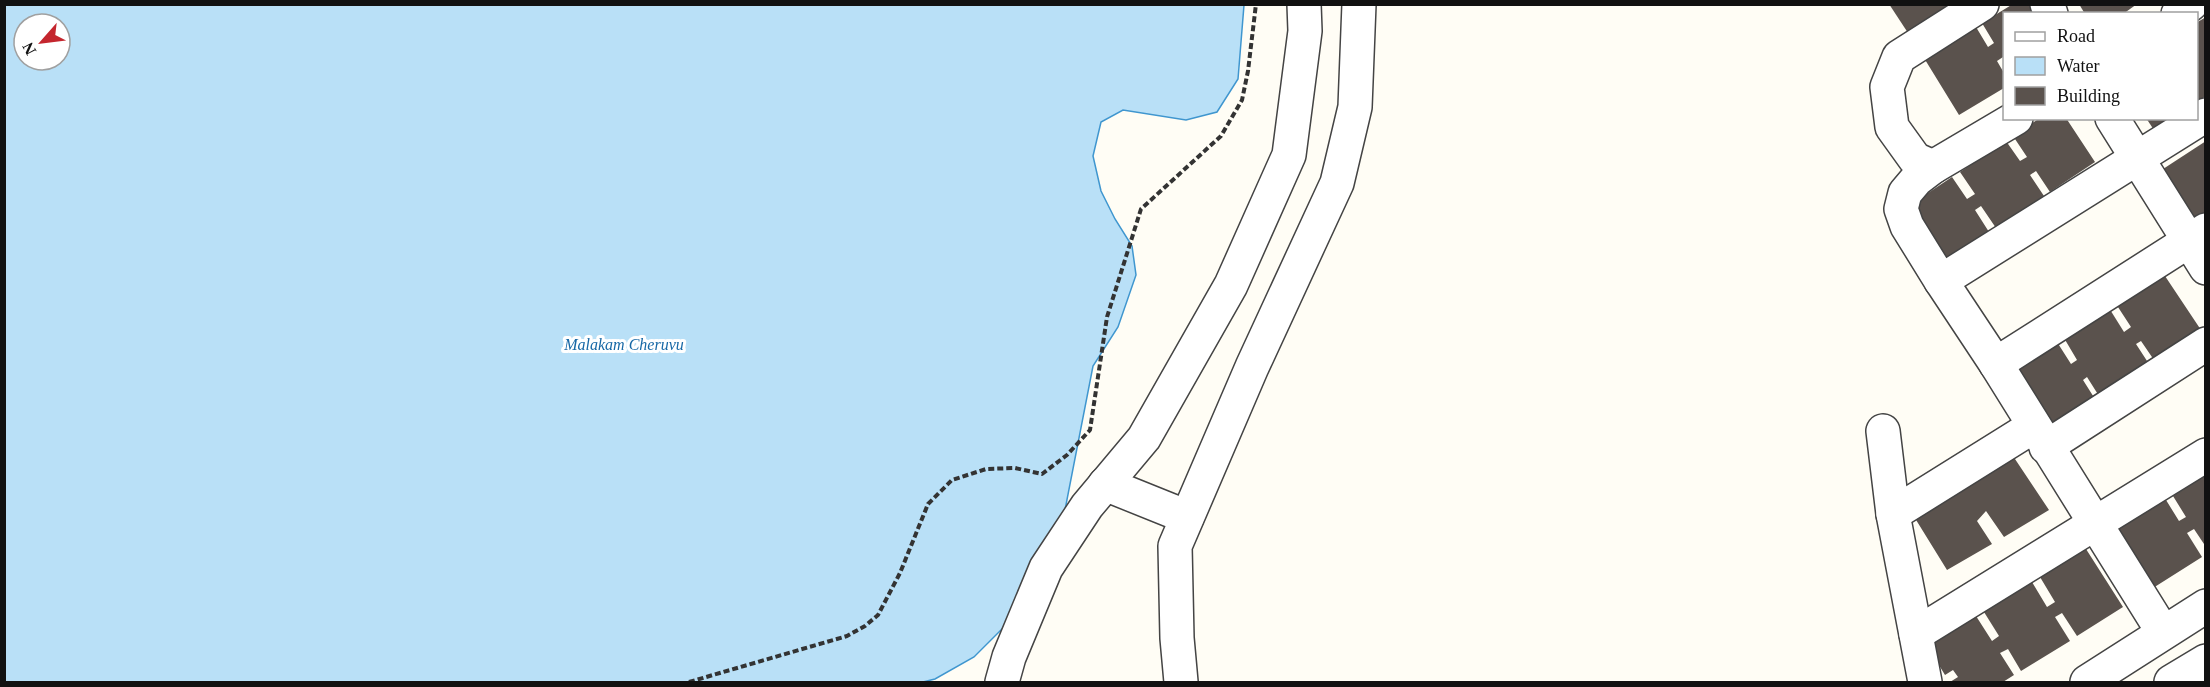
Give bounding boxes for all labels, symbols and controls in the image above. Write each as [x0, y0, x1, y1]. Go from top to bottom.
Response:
north arrow [12, 12, 72, 72]
legend [2003, 12, 2198, 120]
text: Road [2057, 26, 2095, 46]
text: N [19, 39, 39, 58]
text: Water [2057, 56, 2100, 76]
text: Building [2057, 86, 2120, 106]
water label: Malakam Cheruvu [563, 336, 684, 353]

